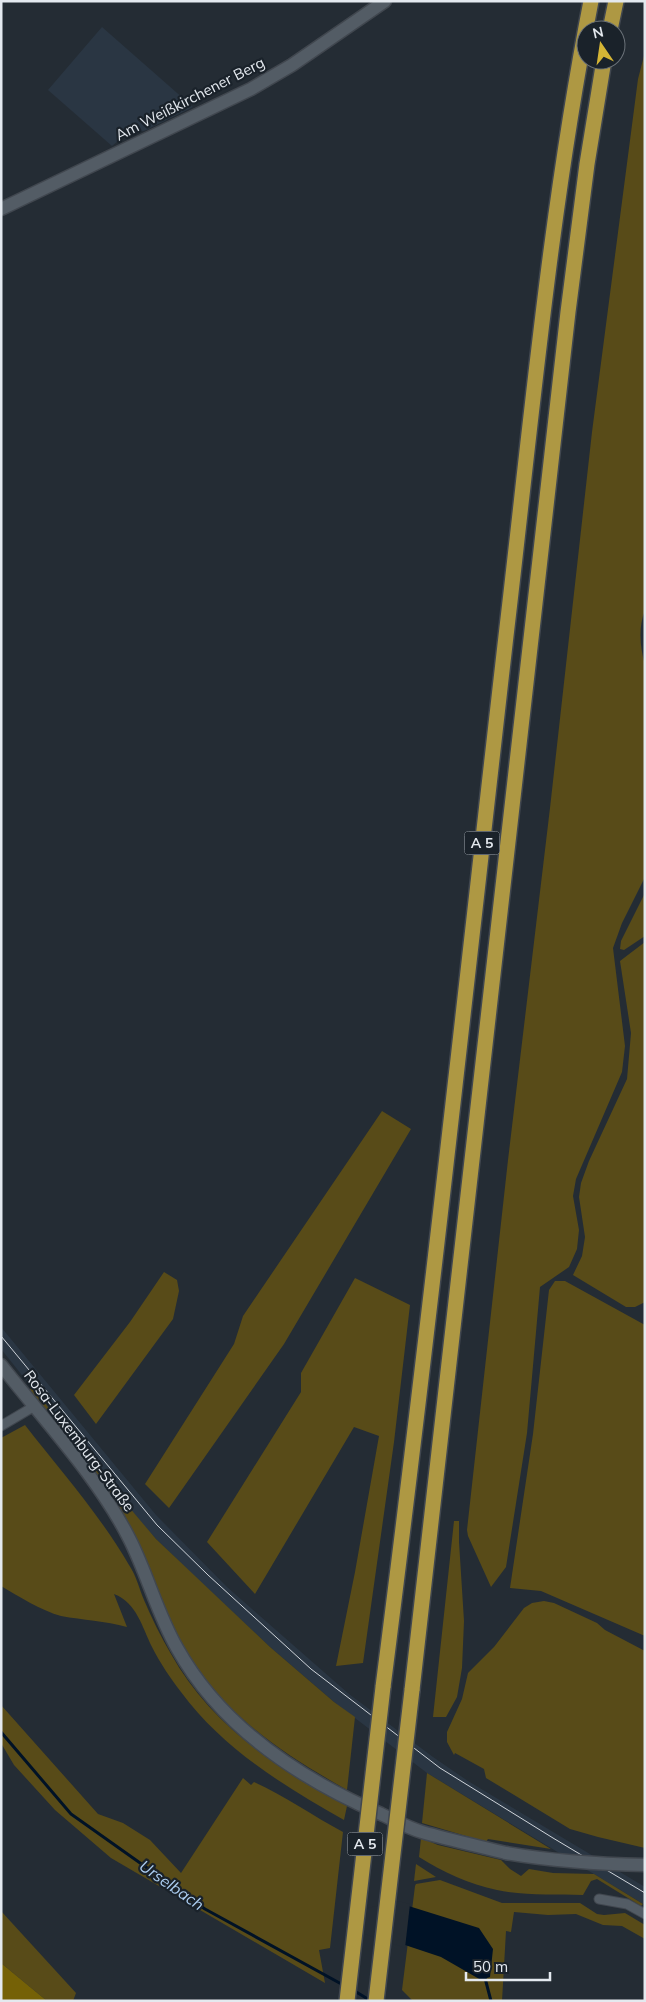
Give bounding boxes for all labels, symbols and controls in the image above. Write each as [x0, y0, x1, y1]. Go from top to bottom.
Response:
north arrow [576, 20, 626, 70]
text: N [591, 22, 605, 42]
street label: Am Weißkirchener Berg [112, 53, 268, 145]
road number: A 5 [464, 831, 500, 854]
street label: Rosa-Luxemburg-Straße [20, 1366, 139, 1515]
road number: A 5 [348, 1832, 382, 1856]
water label: Urselbach [136, 1855, 208, 1915]
scale bar [466, 1950, 550, 1982]
text: 50 m [473, 1957, 508, 1976]

